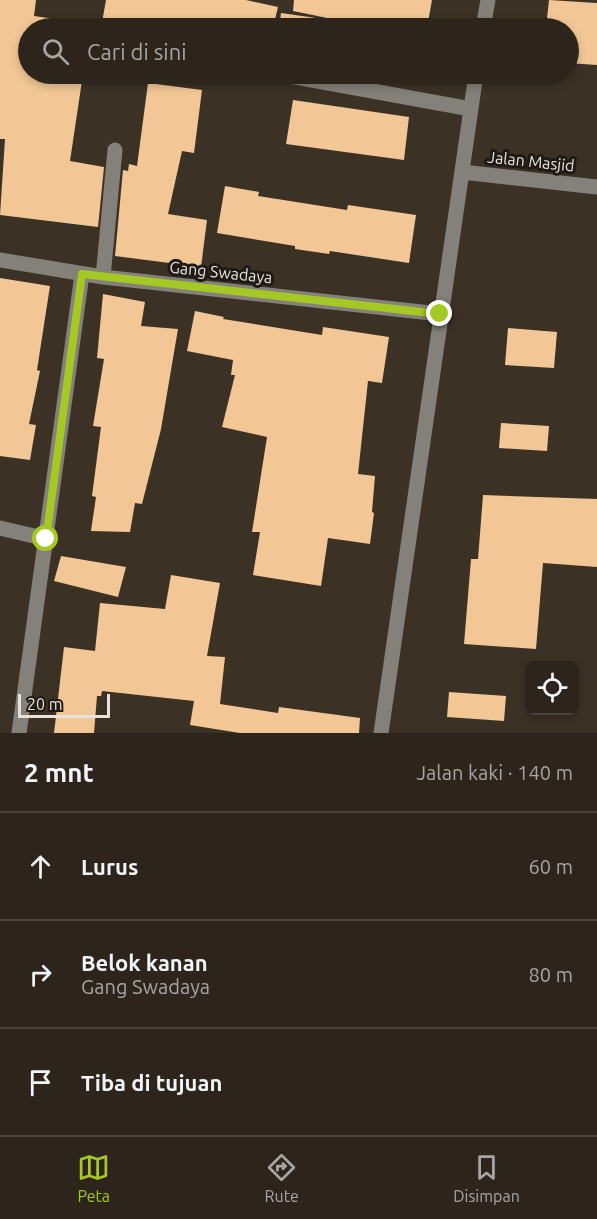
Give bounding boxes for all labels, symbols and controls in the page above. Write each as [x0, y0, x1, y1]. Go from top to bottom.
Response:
search box [18, 18, 579, 84]
icon: search [39, 35, 72, 68]
text: Cari di sini [87, 39, 187, 64]
street label: Jalan Masjid [487, 147, 575, 175]
street label: Gang Swadaya [169, 258, 273, 286]
route end [426, 300, 452, 326]
route start [32, 525, 58, 551]
map controls [525, 661, 579, 715]
button: locate [525, 661, 579, 715]
scale bar [18, 691, 110, 718]
text: 20 m [27, 695, 63, 713]
text: 2 mnt [24, 758, 94, 787]
text: Jalan kaki · 140 m [416, 761, 573, 784]
icon: ahead [24, 850, 57, 883]
text: Lurus [81, 854, 138, 879]
text: 60 m [529, 855, 573, 878]
text: Belok kanan [81, 950, 208, 975]
icon: right [24, 958, 57, 991]
text: 80 m [529, 963, 573, 986]
text: Gang Swadaya [81, 975, 210, 998]
icon: arrive [24, 1066, 57, 1099]
text: Tiba di tujuan [81, 1070, 222, 1095]
tab: Peta [77, 1151, 110, 1205]
tab: Rute [265, 1151, 299, 1205]
tab: Disimpan [453, 1151, 520, 1205]

